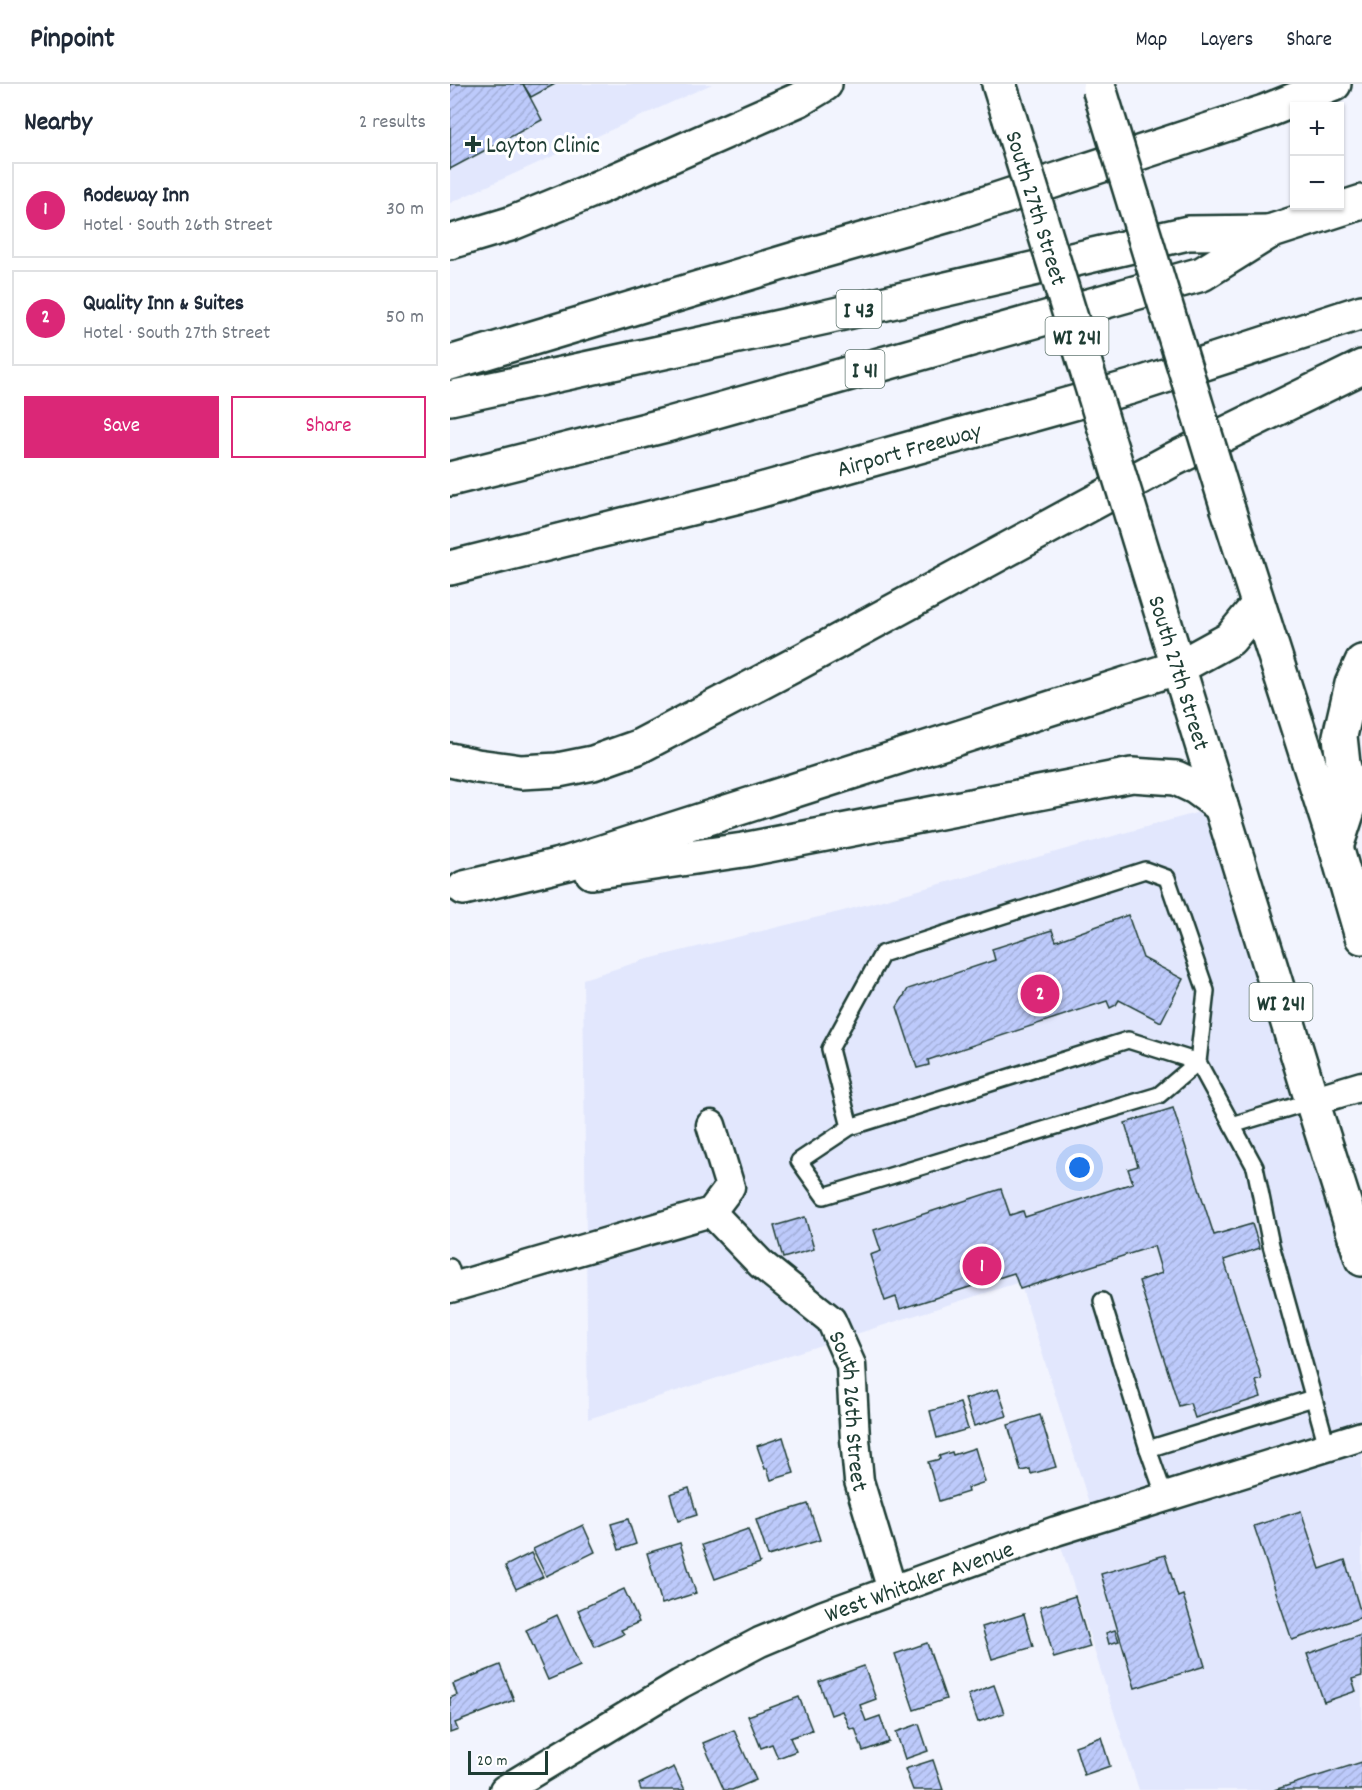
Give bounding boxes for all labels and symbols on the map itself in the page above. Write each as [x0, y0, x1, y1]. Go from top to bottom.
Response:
street label: South 27th Street [995, 127, 1074, 290]
place label: Layton Clinic [486, 130, 600, 164]
marker: Layton Clinic [464, 135, 482, 153]
road number: I 43 [836, 290, 882, 328]
road number: WI 241 [1046, 317, 1108, 355]
road number: I 41 [846, 350, 884, 388]
street label: Airport Freeway [833, 415, 987, 488]
street label: South 27th Street [1137, 592, 1217, 755]
pin: 2 [1020, 972, 1060, 1016]
road number: WI 241 [1250, 983, 1312, 1021]
your location [1065, 1153, 1094, 1182]
pin: 1 [962, 1244, 1002, 1288]
street label: South 26th Street [818, 1326, 875, 1497]
street label: West Whitaker Avenue [821, 1534, 1019, 1633]
scale bar [468, 1748, 548, 1776]

